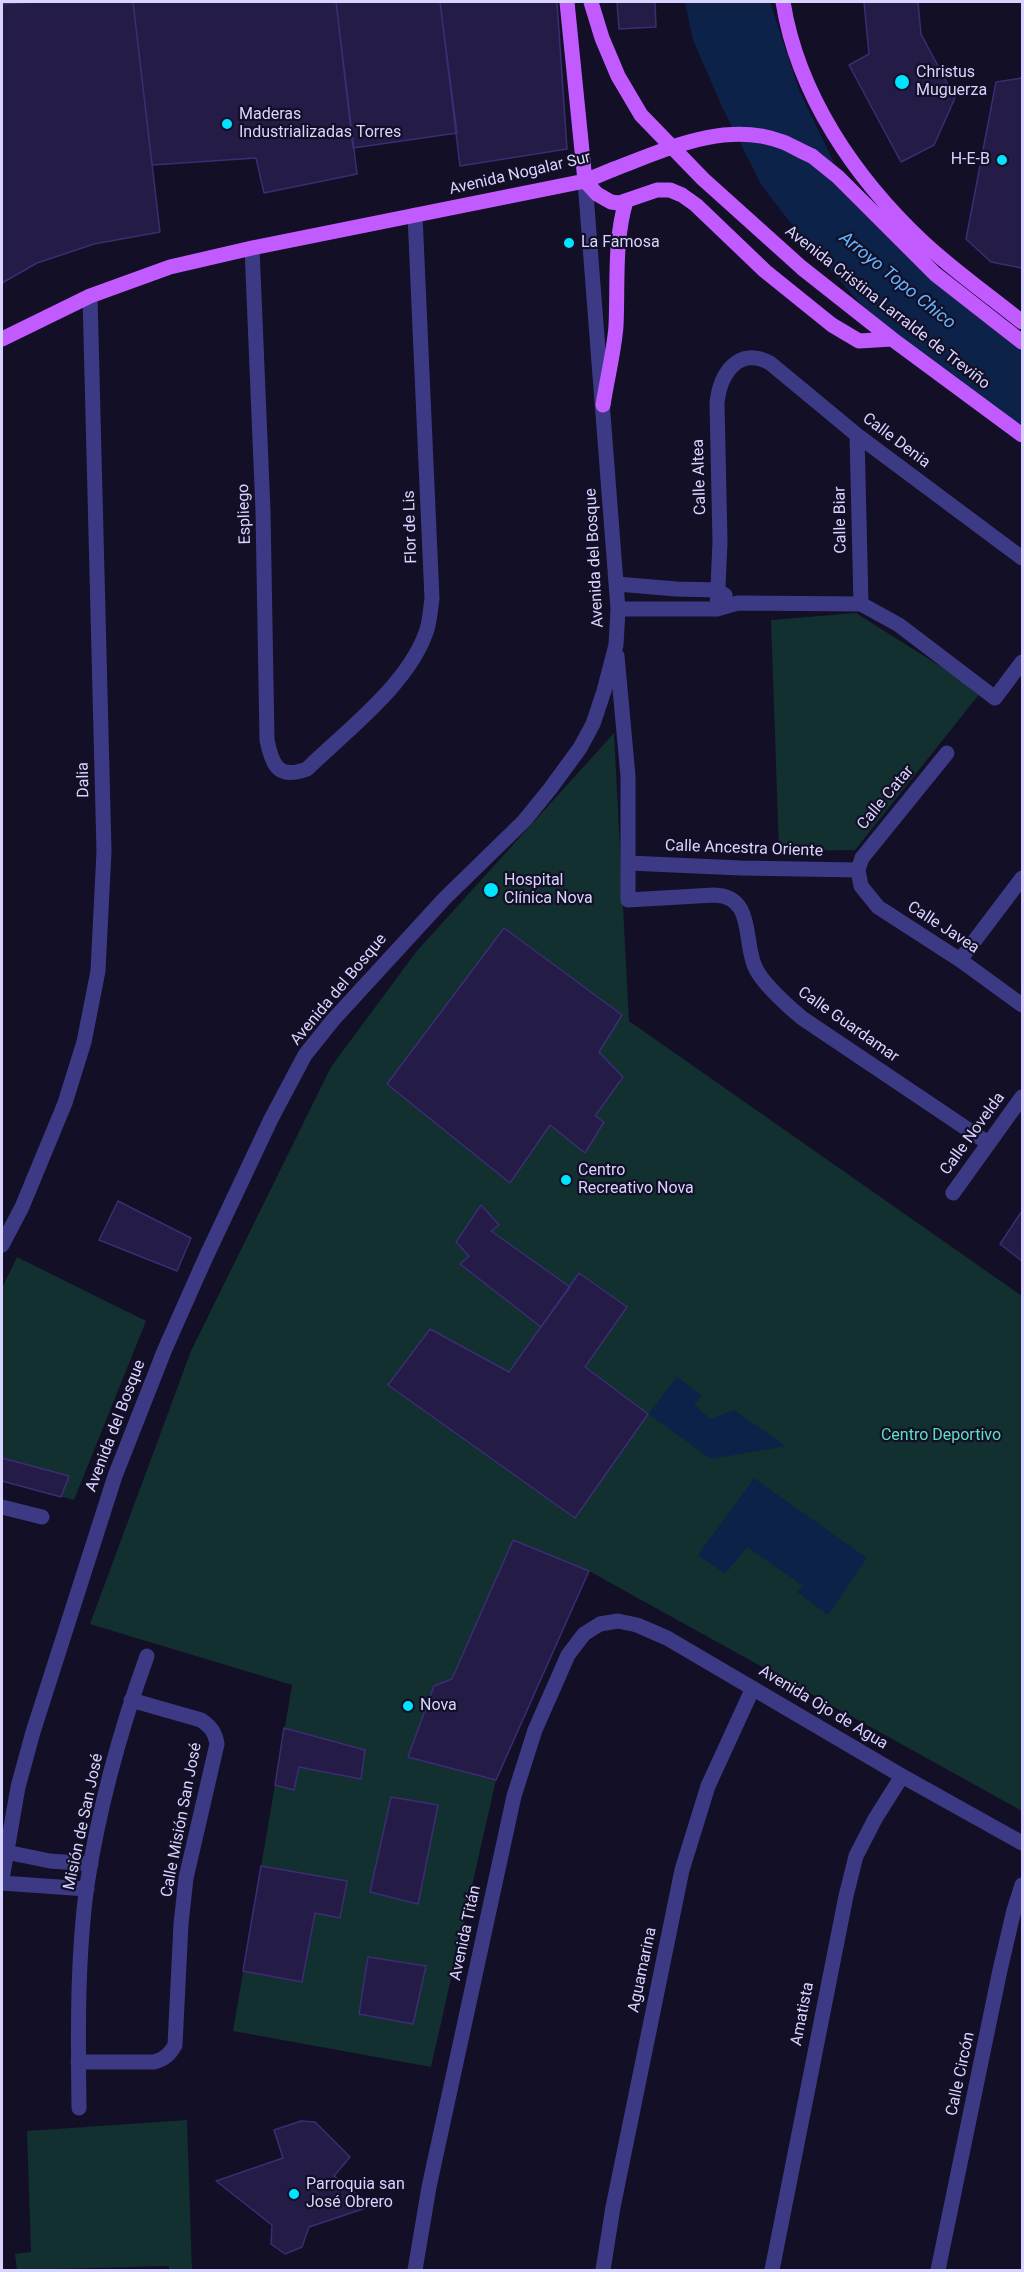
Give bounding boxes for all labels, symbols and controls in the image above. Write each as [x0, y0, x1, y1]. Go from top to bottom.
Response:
place label: Christus Muguerza [916, 63, 987, 101]
marker: Christus Muguerza [893, 73, 911, 91]
place label: Maderas Industrializadas Torres [239, 105, 401, 143]
marker: Maderas Industrializadas Torres [220, 117, 234, 131]
street label: Avenida Nogalar Sur [447, 148, 593, 200]
place label: H-E-B [951, 150, 990, 170]
marker: H-E-B [995, 153, 1009, 167]
street label: Avenida Cristina Larralde de Treviño [781, 222, 993, 394]
water label: Arroyo Topo Chico [834, 227, 960, 335]
place label: La Famosa [581, 233, 660, 253]
marker: La Famosa [562, 236, 576, 250]
street label: Calle Denia [858, 409, 934, 473]
street label: Calle Altea [689, 439, 711, 515]
street label: Espliego [234, 483, 256, 545]
street label: Calle Biar [831, 486, 851, 554]
street label: Avenida del Bosque [582, 488, 608, 628]
street label: Flor de Lis [400, 490, 422, 564]
street label: Dalia [74, 762, 94, 798]
street label: Calle Catar [854, 762, 918, 834]
street label: Calle Ancestra Oriente [665, 837, 823, 861]
place label: Hospital Clínica Nova [504, 871, 593, 909]
marker: Hospital Clínica Nova [482, 881, 500, 899]
street label: Calle Javea [904, 898, 982, 958]
street label: Avenida del Bosque [287, 930, 391, 1050]
street label: Calle Guardamar [794, 983, 902, 1067]
street label: Calle Novelda [937, 1089, 1009, 1179]
place label: Centro Recreativo Nova [578, 1161, 694, 1199]
marker: Centro Recreativo Nova [559, 1173, 573, 1187]
street label: Avenida del Bosque [82, 1357, 150, 1495]
park label: Centro Deportivo [881, 1426, 1001, 1446]
street label: Avenida Ojo de Agua [755, 1662, 891, 1754]
place label: Nova [420, 1696, 457, 1716]
marker: Nova [401, 1699, 415, 1713]
street label: Calle Misión San José [158, 1741, 206, 1899]
street label: Misión de San José [60, 1752, 108, 1892]
street label: Avenida Titán [447, 1884, 485, 1982]
street label: Aguamarina [625, 1926, 661, 2014]
street label: Amatista [787, 1981, 819, 2047]
street label: Calle Circón [943, 2030, 979, 2118]
place label: Parroquia san José Obrero [306, 2175, 405, 2213]
marker: Parroquia san José Obrero [287, 2187, 301, 2201]

